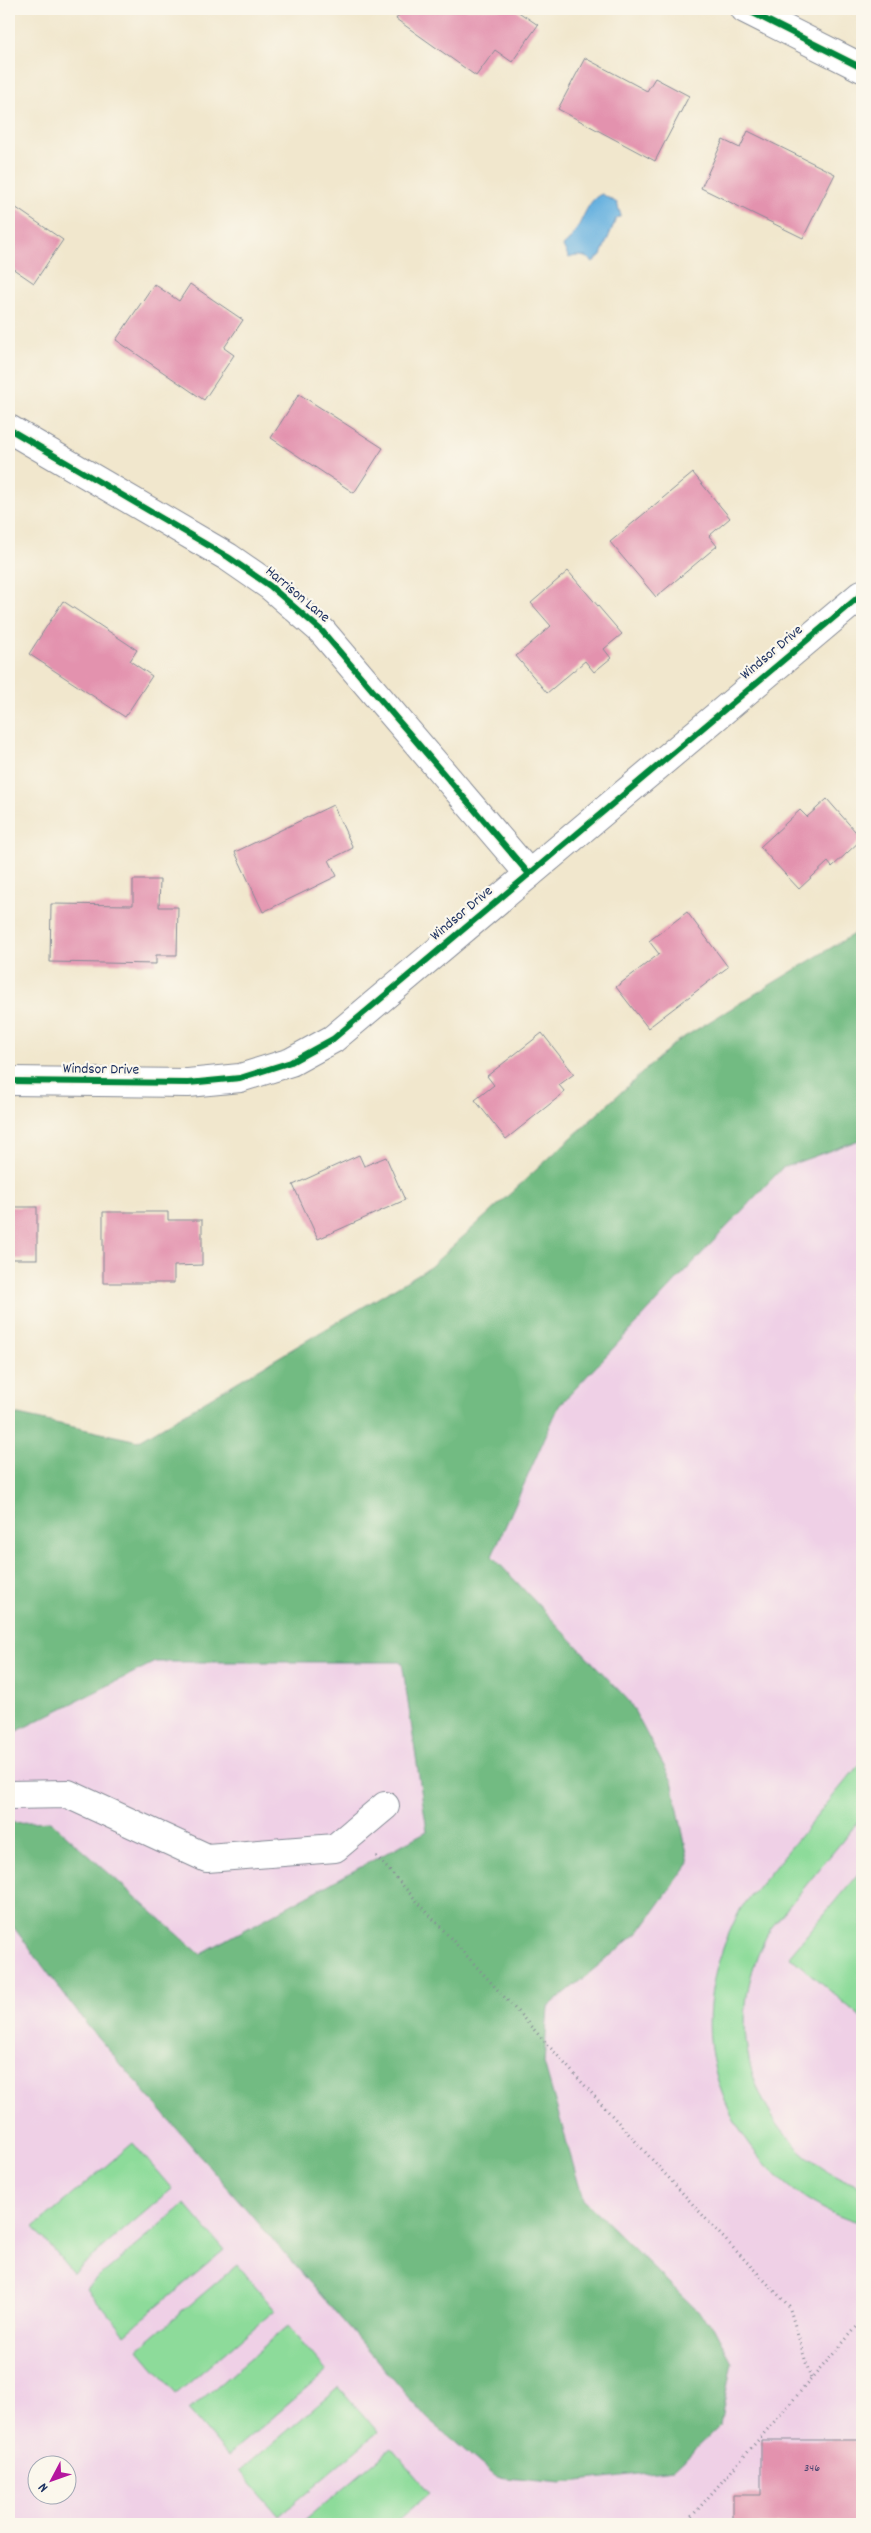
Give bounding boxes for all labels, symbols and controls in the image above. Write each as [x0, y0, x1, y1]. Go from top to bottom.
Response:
street label: Harrison Lane [260, 561, 334, 629]
street label: Windsor Drive [736, 620, 809, 686]
street label: Windsor Drive [426, 881, 499, 947]
street label: Windsor Drive [63, 1058, 140, 1082]
north arrow [28, 2456, 78, 2506]
house number: 346 [804, 2460, 820, 2477]
text: N [34, 2478, 54, 2496]

